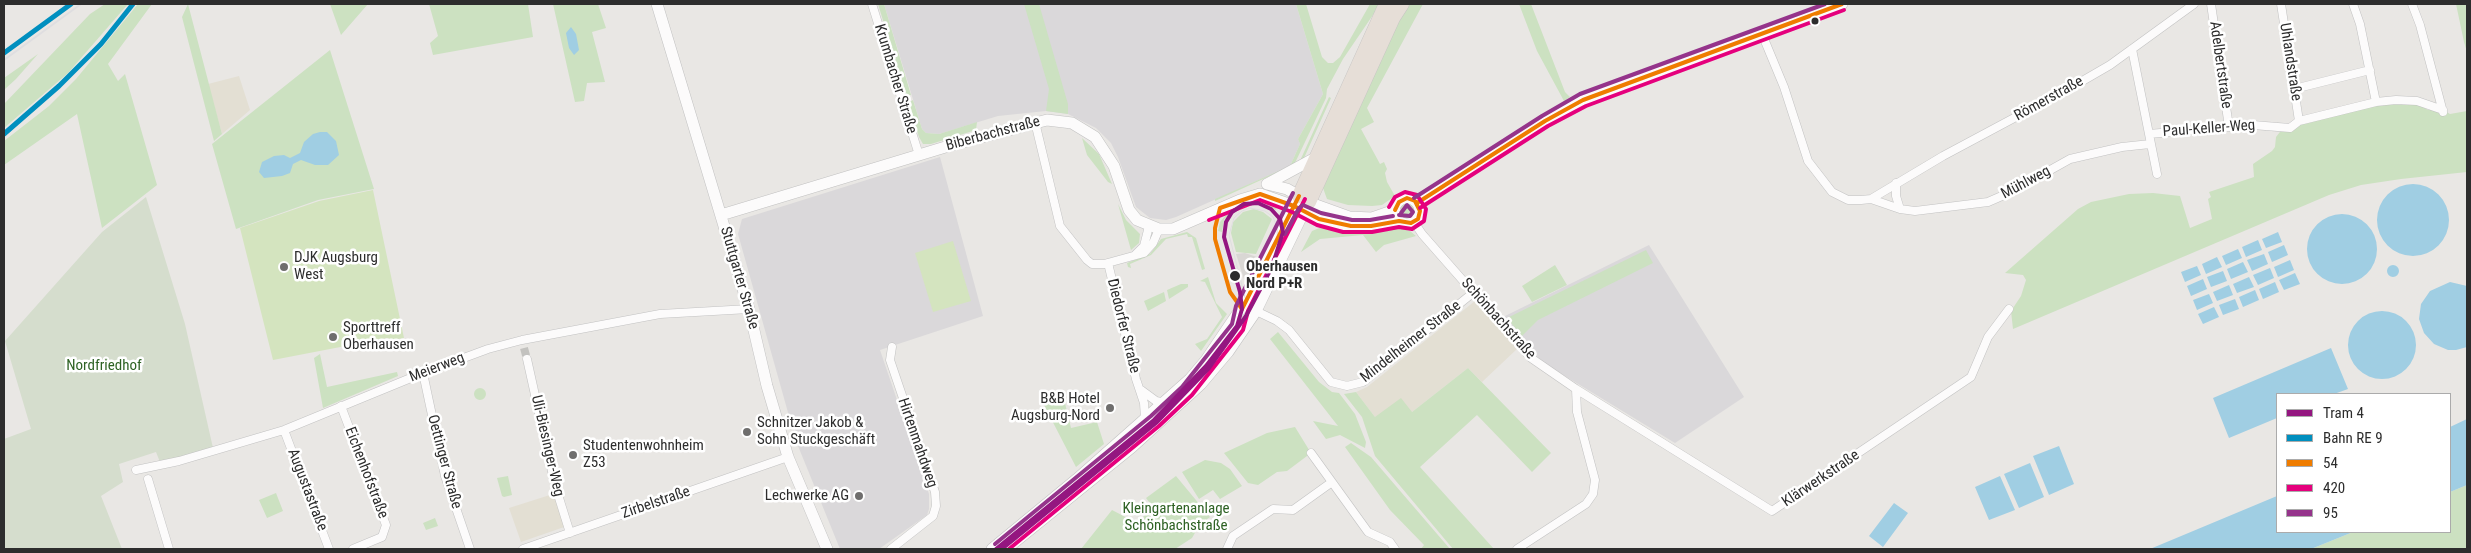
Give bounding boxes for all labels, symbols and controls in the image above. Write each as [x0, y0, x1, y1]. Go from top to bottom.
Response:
unlabelled marker [1810, 16, 1820, 26]
street label: Adelbertstraße [2205, 20, 2235, 110]
street label: Krumbacher Straße [870, 22, 920, 136]
street label: Uhlandstraße [2275, 22, 2305, 102]
street label: Römerstraße [2011, 73, 2087, 125]
street label: Biberbachstraße [944, 113, 1042, 155]
street label: Paul-Keller-Weg [2162, 117, 2256, 141]
street label: Mühlweg [1998, 163, 2054, 203]
street label: Stuttgarter Straße [716, 225, 762, 331]
place label: DJK Augsburg West [294, 249, 378, 284]
place label: Oberhausen Nord P+R [1246, 258, 1318, 293]
marker: DJK Augsburg West [278, 261, 290, 273]
marker: Oberhausen Nord P+R [1228, 269, 1242, 283]
street label: Schönbachstraße [1457, 275, 1539, 363]
street label: Diedorfer Straße [1103, 277, 1143, 375]
street label: Mindelheimer Straße [1357, 297, 1465, 387]
place label: Sporttreff Oberhausen [343, 319, 414, 354]
marker: Sporttreff Oberhausen [327, 331, 339, 343]
street label: Meierweg [407, 349, 467, 387]
park label: Nordfriedhof [66, 357, 142, 375]
place label: B&B Hotel Augsburg-Nord [1011, 390, 1100, 425]
legend [2276, 393, 2451, 533]
street label: Uli-Biesinger-Weg [527, 394, 567, 498]
street label: Hirtenmahdweg [893, 396, 941, 490]
marker: B&B Hotel Augsburg-Nord [1104, 402, 1116, 414]
text: Tram 4 [2323, 404, 2364, 422]
street label: Oettinger Straße [423, 413, 465, 511]
place label: Schnitzer Jakob & Sohn Stuckgeschäft [757, 414, 875, 449]
street label: Eichenhofstraße [340, 425, 392, 521]
marker: Schnitzer Jakob & Sohn Stuckgeschäft [741, 426, 753, 438]
text: Bahn RE 9 [2323, 429, 2383, 447]
place label: Studentenwohnheim Z53 [583, 437, 704, 472]
street label: Augustastraße [283, 446, 331, 534]
street label: Klärwerkstraße [1779, 447, 1863, 511]
marker: Studentenwohnheim Z53 [567, 449, 579, 461]
text: 54 [2323, 454, 2338, 472]
text: 420 [2323, 479, 2345, 497]
street label: Zirbelstraße [619, 483, 693, 523]
place label: Lechwerke AG [765, 487, 849, 505]
marker: Lechwerke AG [853, 490, 865, 502]
park label: Kleingartenanlage Schönbachstraße [1122, 500, 1230, 535]
text: 95 [2323, 504, 2338, 522]

